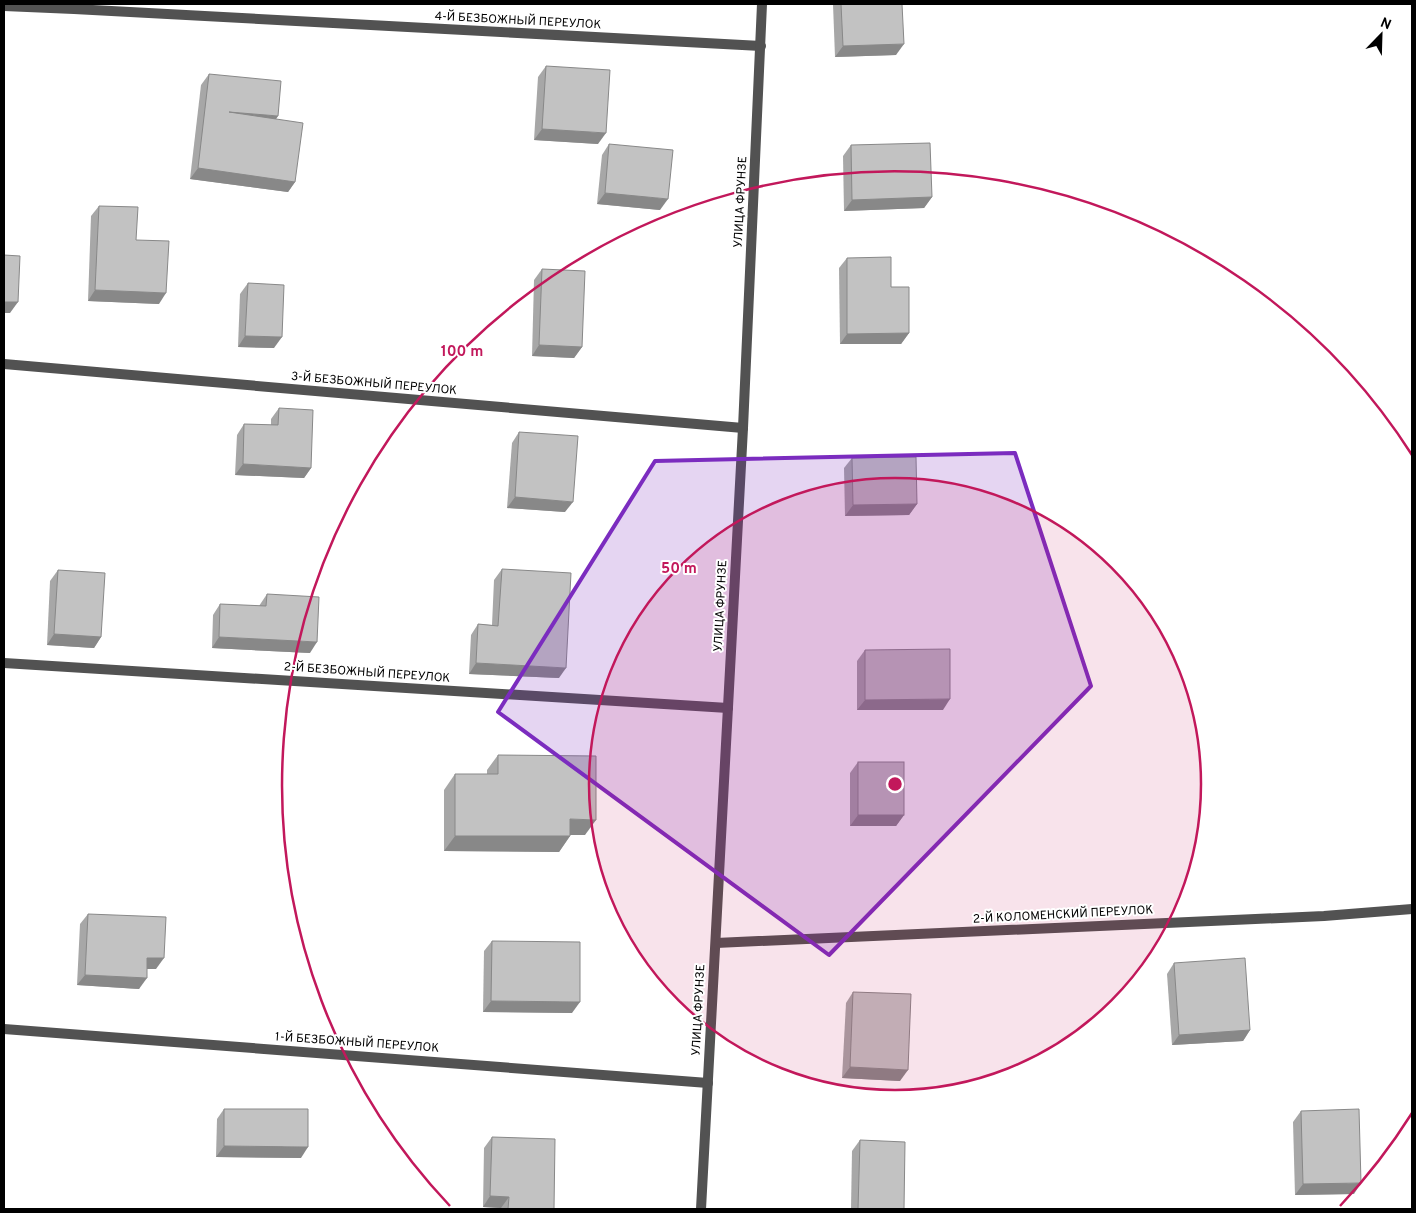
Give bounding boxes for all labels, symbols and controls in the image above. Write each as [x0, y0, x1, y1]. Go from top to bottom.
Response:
street label: 4-Й БЕЗБОЖНЫЙ ПЕРЕУЛОК [434, 9, 602, 33]
north arrow [1356, 10, 1406, 60]
text: N [1378, 15, 1393, 34]
street label: УЛИЦА ФРУНЗЕ [731, 156, 751, 248]
text: 100 m [441, 343, 483, 362]
street label: 3-Й БЕЗБОЖНЫЙ ПЕРЕУЛОК [290, 369, 458, 399]
text: 50 m [661, 560, 697, 579]
street label: УЛИЦА ФРУНЗЕ [711, 560, 731, 652]
street label: 2-Й БЕЗБОЖНЫЙ ПЕРЕУЛОК [283, 659, 451, 687]
centre of rings [886, 775, 904, 793]
street label: 2-Й КОЛОМЕНСКИЙ ПЕРЕУЛОК [972, 902, 1154, 928]
street label: УЛИЦА ФРУНЗЕ [689, 964, 709, 1056]
street label: 1-Й БЕЗБОЖНЫЙ ПЕРЕУЛОК [274, 1029, 440, 1057]

